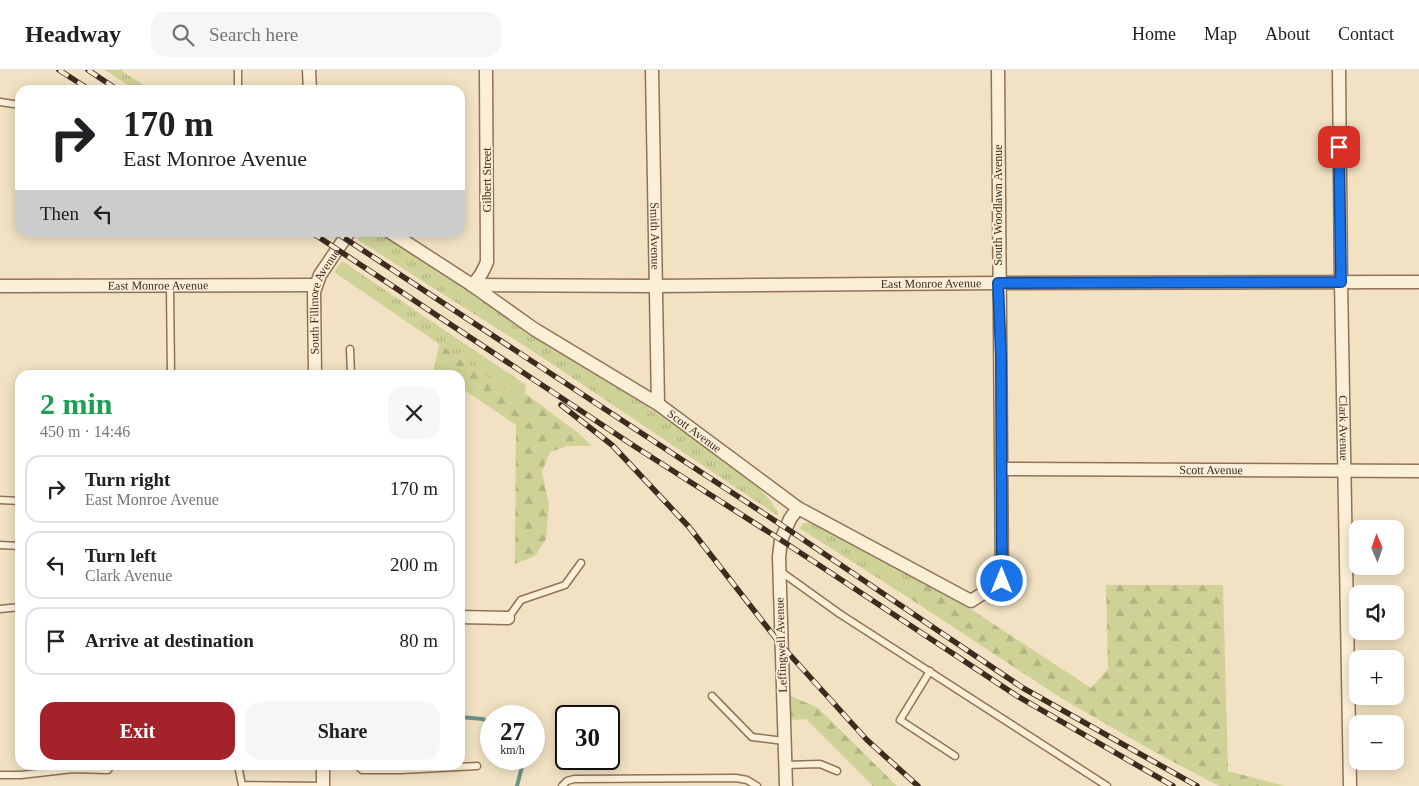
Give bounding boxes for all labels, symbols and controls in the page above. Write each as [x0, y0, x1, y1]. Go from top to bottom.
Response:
search box [151, 12, 501, 57]
text: Headway [25, 21, 121, 47]
icon: search [169, 21, 197, 49]
text: Search here [209, 24, 298, 45]
text: Home [1132, 24, 1176, 44]
text: Map [1204, 24, 1237, 44]
text: About [1265, 24, 1310, 44]
text: Contact [1338, 24, 1394, 44]
icon: right [40, 105, 105, 170]
text: 170 m [123, 105, 213, 144]
pin [1318, 126, 1360, 168]
icon: arrive [1325, 133, 1353, 161]
street label: South Woodlawn Avenue [991, 144, 1005, 266]
text: East Monroe Avenue [123, 146, 307, 171]
street label: Gilbert Street [480, 147, 494, 212]
icon: left [89, 200, 117, 228]
street label: Smith Avenue [647, 202, 663, 270]
text: Then [40, 203, 79, 224]
street label: South Fillmore Avenue [307, 246, 343, 355]
street label: East Monroe Avenue [881, 276, 981, 291]
street label: East Monroe Avenue [108, 278, 208, 293]
text: 2 min [40, 387, 113, 420]
button: close [388, 387, 440, 439]
street label: Clark Avenue [1336, 395, 1351, 461]
street label: Scott Avenue [665, 407, 724, 456]
text: 450 m · 14:46 [40, 423, 130, 440]
street label: Scott Avenue [1179, 463, 1243, 477]
text: Turn right [85, 469, 170, 490]
icon: right [42, 475, 70, 503]
text: 170 m [390, 478, 438, 499]
text: East Monroe Avenue [85, 491, 219, 508]
north arrow [1349, 520, 1404, 575]
map controls [1349, 520, 1404, 770]
text: Turn left [85, 545, 157, 566]
icon: left [42, 551, 70, 579]
text: 200 m [390, 554, 438, 575]
position arrow [975, 554, 1027, 606]
text: Clark Avenue [85, 567, 172, 584]
button: sound [1349, 585, 1404, 640]
street label: Leffingwell Avenue [772, 597, 790, 693]
icon: arrive [42, 627, 70, 655]
text: Arrive at destination [85, 630, 254, 651]
text: 80 m [399, 630, 438, 651]
button: + [1349, 650, 1404, 705]
button: Exit [40, 702, 235, 760]
button: Share [245, 702, 440, 760]
speed limit sign: 30 [555, 705, 620, 770]
button: − [1349, 715, 1404, 770]
text: 27 [500, 718, 525, 745]
text: km/h [500, 743, 525, 757]

